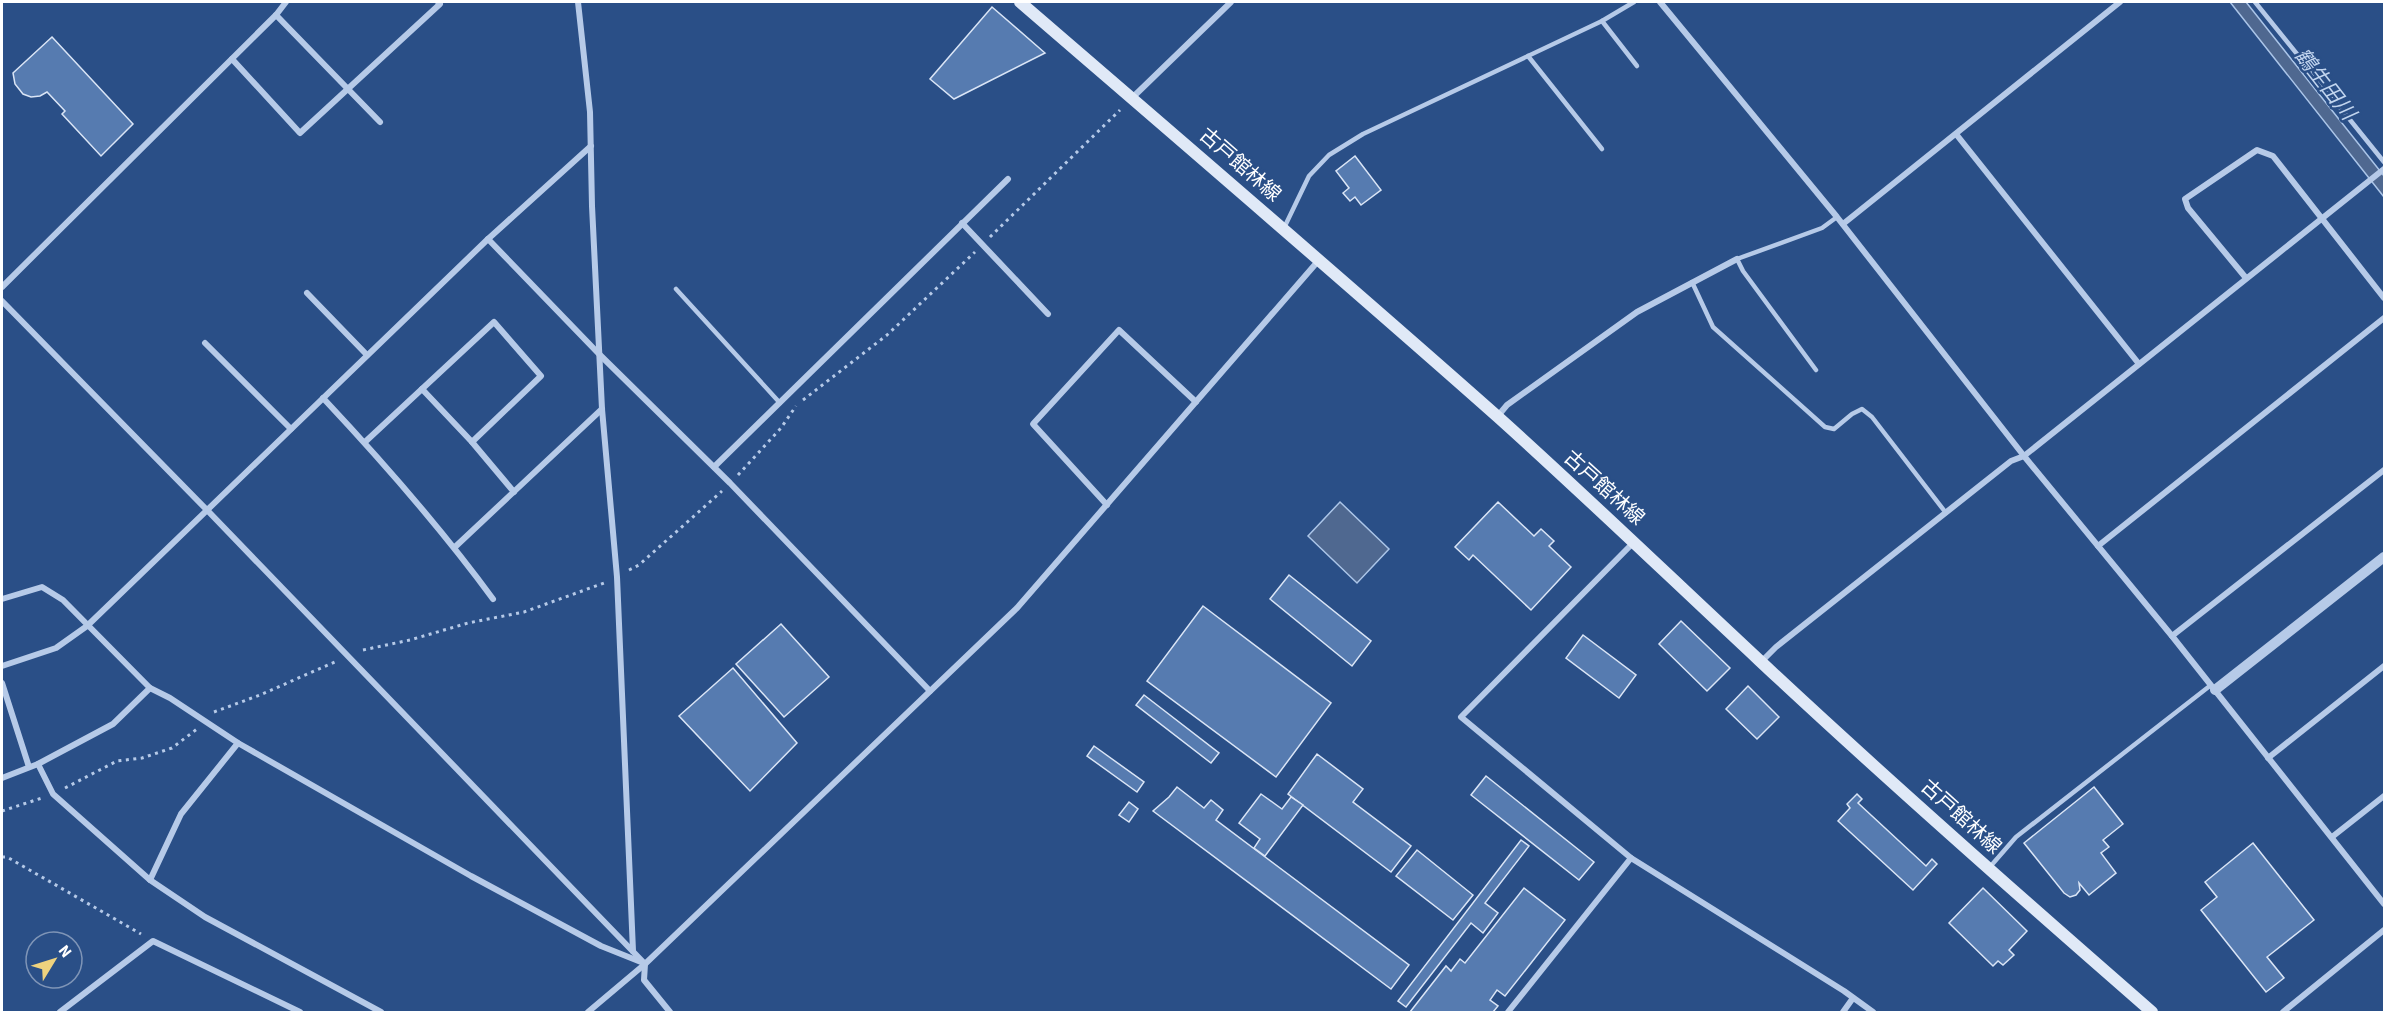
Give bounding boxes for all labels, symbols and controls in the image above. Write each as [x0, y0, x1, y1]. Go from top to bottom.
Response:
water label: 鶴生田川 [2287, 42, 2364, 128]
street label: 古戸館林線 [1193, 122, 1287, 208]
street label: 古戸館林線 [1557, 444, 1651, 532]
street label: 古戸館林線 [1914, 773, 2008, 861]
north arrow [24, 930, 84, 990]
text: N [53, 940, 77, 962]

